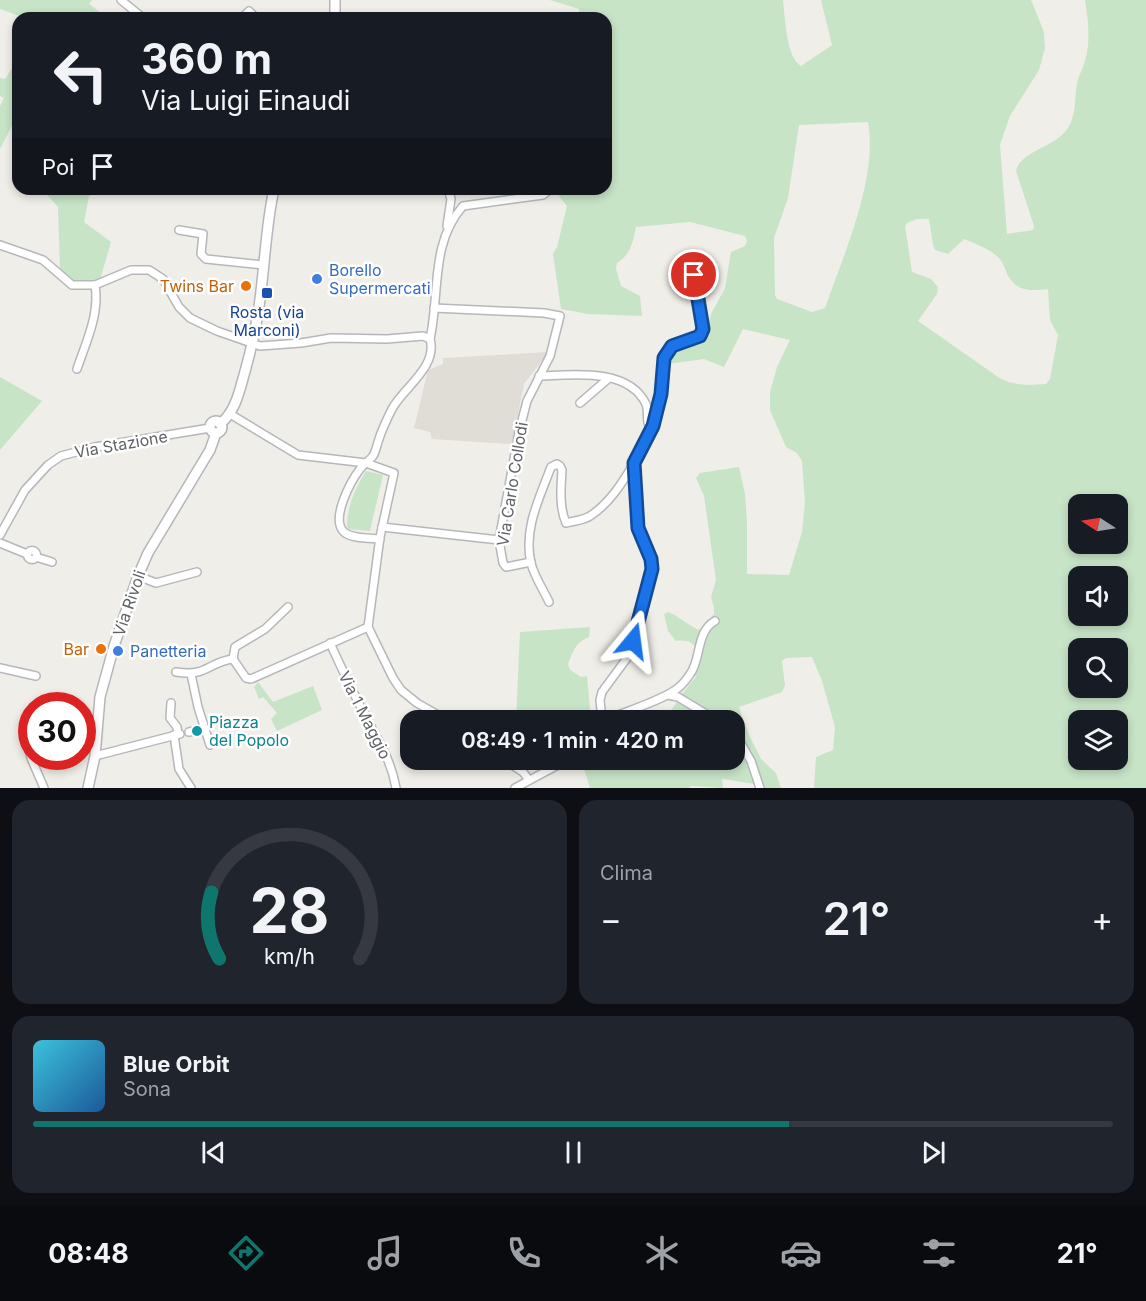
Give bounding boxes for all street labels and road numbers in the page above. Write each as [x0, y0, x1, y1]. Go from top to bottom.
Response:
street label: Via Carlo Collodi [492, 420, 532, 548]
street label: Via Stazione [73, 426, 169, 462]
street label: Via Rivoli [108, 567, 150, 639]
street label: Via 1 Maggio [334, 668, 396, 762]

